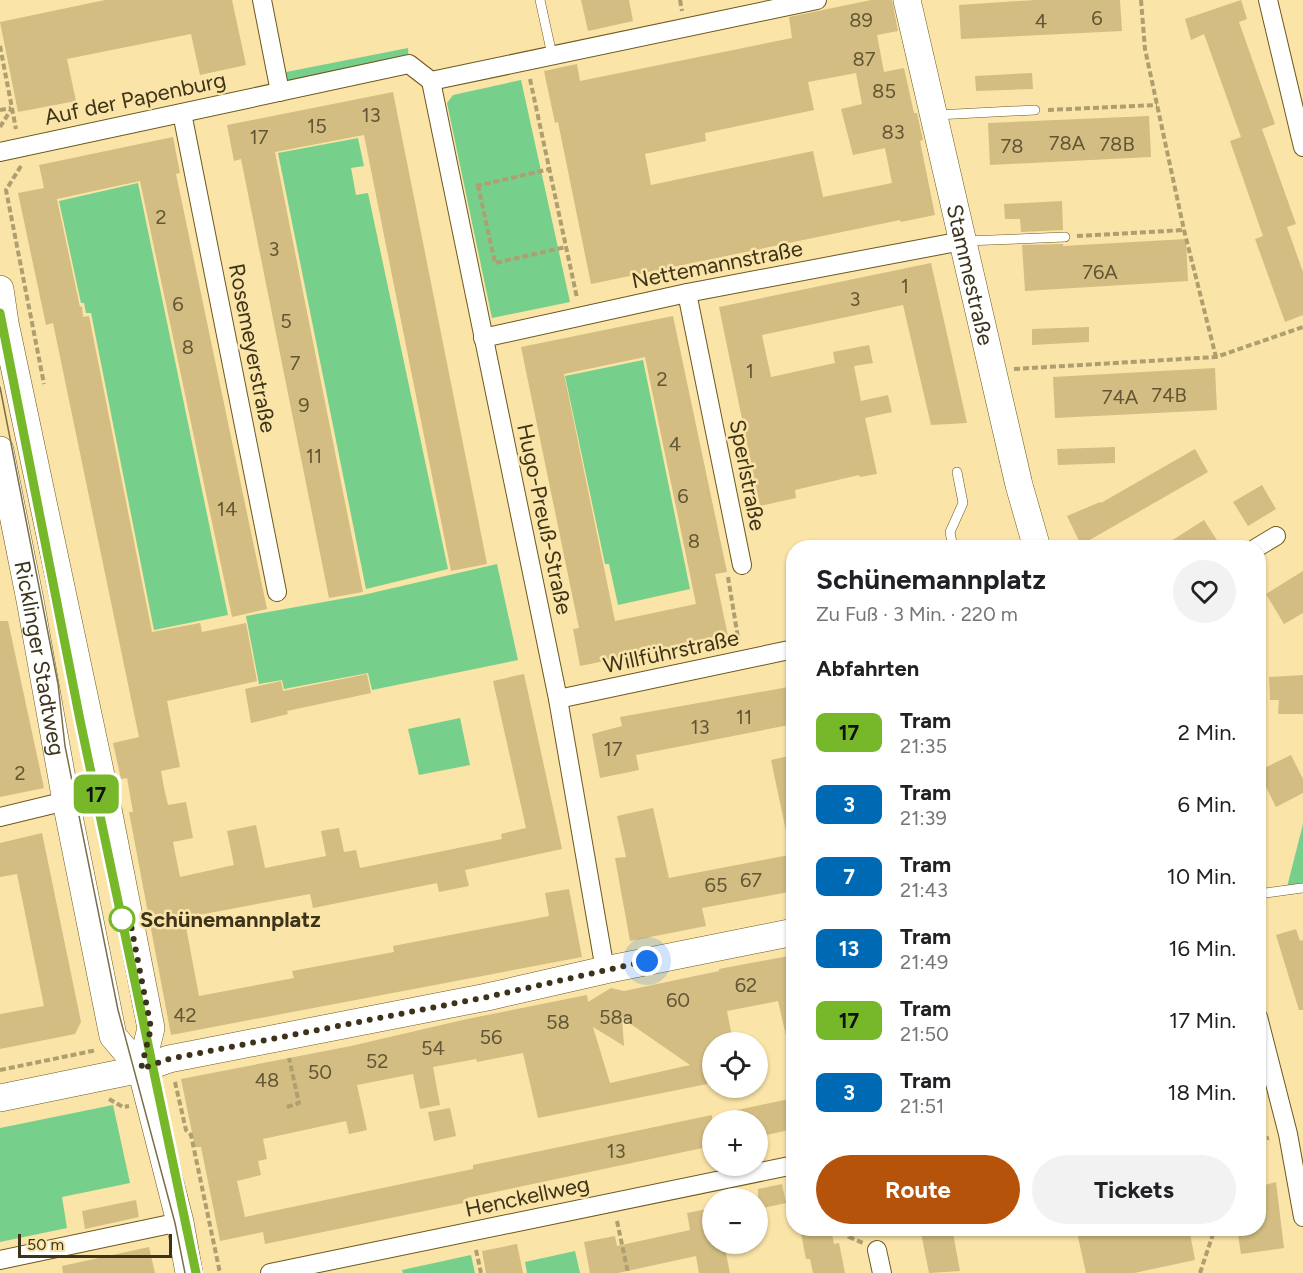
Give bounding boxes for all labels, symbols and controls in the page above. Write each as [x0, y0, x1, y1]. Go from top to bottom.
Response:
house number: 6 [1091, 6, 1103, 30]
house number: 89 [849, 8, 873, 32]
house number: 4 [1035, 9, 1047, 33]
house number: 87 [852, 47, 876, 71]
street label: Auf der Papenburg [42, 66, 228, 131]
house number: 85 [872, 79, 896, 103]
house number: 13 [361, 103, 381, 127]
house number: 15 [307, 114, 327, 138]
house number: 83 [881, 120, 905, 144]
house number: 17 [250, 125, 269, 149]
house number: 78A [1049, 131, 1086, 155]
house number: 78B [1099, 132, 1135, 156]
house number: 78 [1000, 134, 1024, 158]
street label: Stammestraße [941, 202, 999, 348]
house number: 2 [155, 205, 167, 229]
street label: Nettemannstraße [629, 235, 805, 294]
house number: 3 [269, 237, 279, 261]
house number: 76A [1082, 260, 1118, 284]
street label: Rosemeyerstraße [223, 261, 282, 435]
house number: 1 [901, 274, 909, 298]
house number: 3 [850, 287, 860, 311]
house number: 6 [172, 292, 184, 316]
house number: 5 [280, 309, 292, 333]
house number: 8 [182, 335, 194, 359]
house number: 7 [290, 351, 301, 375]
house number: 1 [746, 359, 754, 383]
house number: 2 [656, 367, 668, 391]
house number: 74B [1151, 383, 1187, 407]
house number: 74A [1102, 385, 1139, 409]
house number: 9 [298, 393, 310, 417]
street label: Sperlstraße [724, 417, 771, 533]
street label: Hugo-Preuß-Straße [511, 421, 578, 617]
house number: 4 [669, 432, 681, 456]
house number: 11 [306, 444, 322, 468]
house number: 6 [677, 484, 689, 508]
house number: 14 [217, 497, 237, 521]
house number: 8 [688, 529, 700, 553]
street label: Ricklinger Stadtweg [8, 558, 71, 758]
button: heart [1173, 560, 1236, 623]
text: Schünemannplatz [816, 562, 1046, 596]
text: Zu Fuß · 3 Min. · 220 m [816, 602, 1018, 626]
street label: Willführstraße [601, 624, 741, 679]
text: Abfahrten [816, 655, 919, 682]
house number: 11 [736, 705, 752, 729]
text: Tram [900, 707, 951, 734]
house number: 13 [690, 715, 710, 739]
text: 2 Min. [1178, 719, 1236, 746]
text: 17 [839, 720, 859, 745]
text: 21:35 [900, 734, 947, 758]
house number: 17 [604, 737, 623, 761]
house number: 2 [14, 761, 26, 785]
line badge: 17 [69, 774, 123, 814]
text: Tram [900, 779, 951, 806]
text: 17 [86, 782, 106, 807]
text: 6 Min. [1178, 791, 1236, 818]
text: 3 [843, 792, 855, 817]
text: 21:39 [900, 806, 947, 830]
text: Tram [900, 851, 951, 878]
text: 10 Min. [1167, 863, 1236, 890]
text: 7 [843, 864, 855, 889]
house number: 67 [740, 868, 762, 892]
house number: 65 [705, 873, 727, 897]
text: 21:43 [900, 878, 948, 902]
marker: Schünemannplatz [109, 906, 135, 932]
place label: Schünemannplatz [140, 906, 321, 933]
text: Tram [900, 923, 951, 950]
text: 16 Min. [1168, 935, 1236, 962]
text: 13 [839, 936, 859, 961]
your location [632, 946, 662, 976]
text: 21:49 [900, 950, 948, 974]
house number: 62 [735, 973, 757, 997]
house number: 60 [666, 988, 690, 1012]
text: Tram [900, 995, 951, 1022]
house number: 42 [173, 1003, 197, 1027]
house number: 58a [599, 1005, 633, 1029]
text: 17 Min. [1169, 1007, 1236, 1034]
text: 17 [839, 1008, 859, 1033]
house number: 58 [546, 1010, 570, 1034]
text: 21:50 [900, 1022, 949, 1046]
house number: 56 [480, 1025, 502, 1049]
map controls [702, 1032, 768, 1254]
button: locate [702, 1032, 768, 1098]
house number: 54 [421, 1036, 445, 1060]
house number: 52 [366, 1049, 388, 1073]
house number: 50 [308, 1060, 332, 1084]
text: Tram [900, 1067, 951, 1094]
house number: 48 [255, 1068, 279, 1092]
text: 18 Min. [1167, 1079, 1236, 1106]
text: 3 [843, 1080, 855, 1105]
text: 21:51 [900, 1094, 944, 1118]
button: + [702, 1110, 768, 1176]
house number: 13 [606, 1139, 626, 1163]
button: Route [816, 1155, 1020, 1224]
button: Tickets [1032, 1155, 1236, 1224]
street label: Henckellweg [462, 1170, 592, 1223]
button: − [702, 1188, 768, 1254]
scale bar [18, 1231, 172, 1258]
text: 50 m [27, 1235, 64, 1254]

